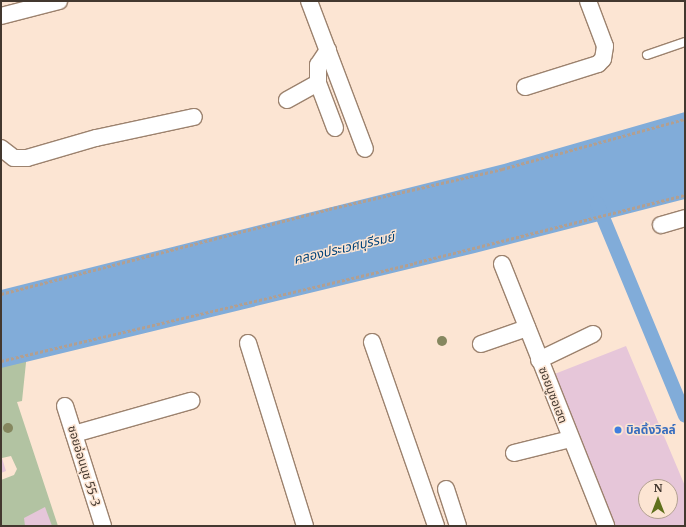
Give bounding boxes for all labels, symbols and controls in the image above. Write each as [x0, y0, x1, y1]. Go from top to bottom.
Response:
water label: คลองประเวศบุรีรมย์ [292, 230, 396, 268]
street label: ซอยมูซอเฮต [536, 365, 570, 425]
place label: บิลดิ้งวิลล์ [626, 423, 676, 437]
street label: ซอยอ่อนนุช 55-3 [65, 424, 103, 508]
marker: บิลดิ้งวิลล์ [613, 425, 623, 435]
north arrow [638, 479, 678, 519]
text: N [654, 481, 662, 495]

